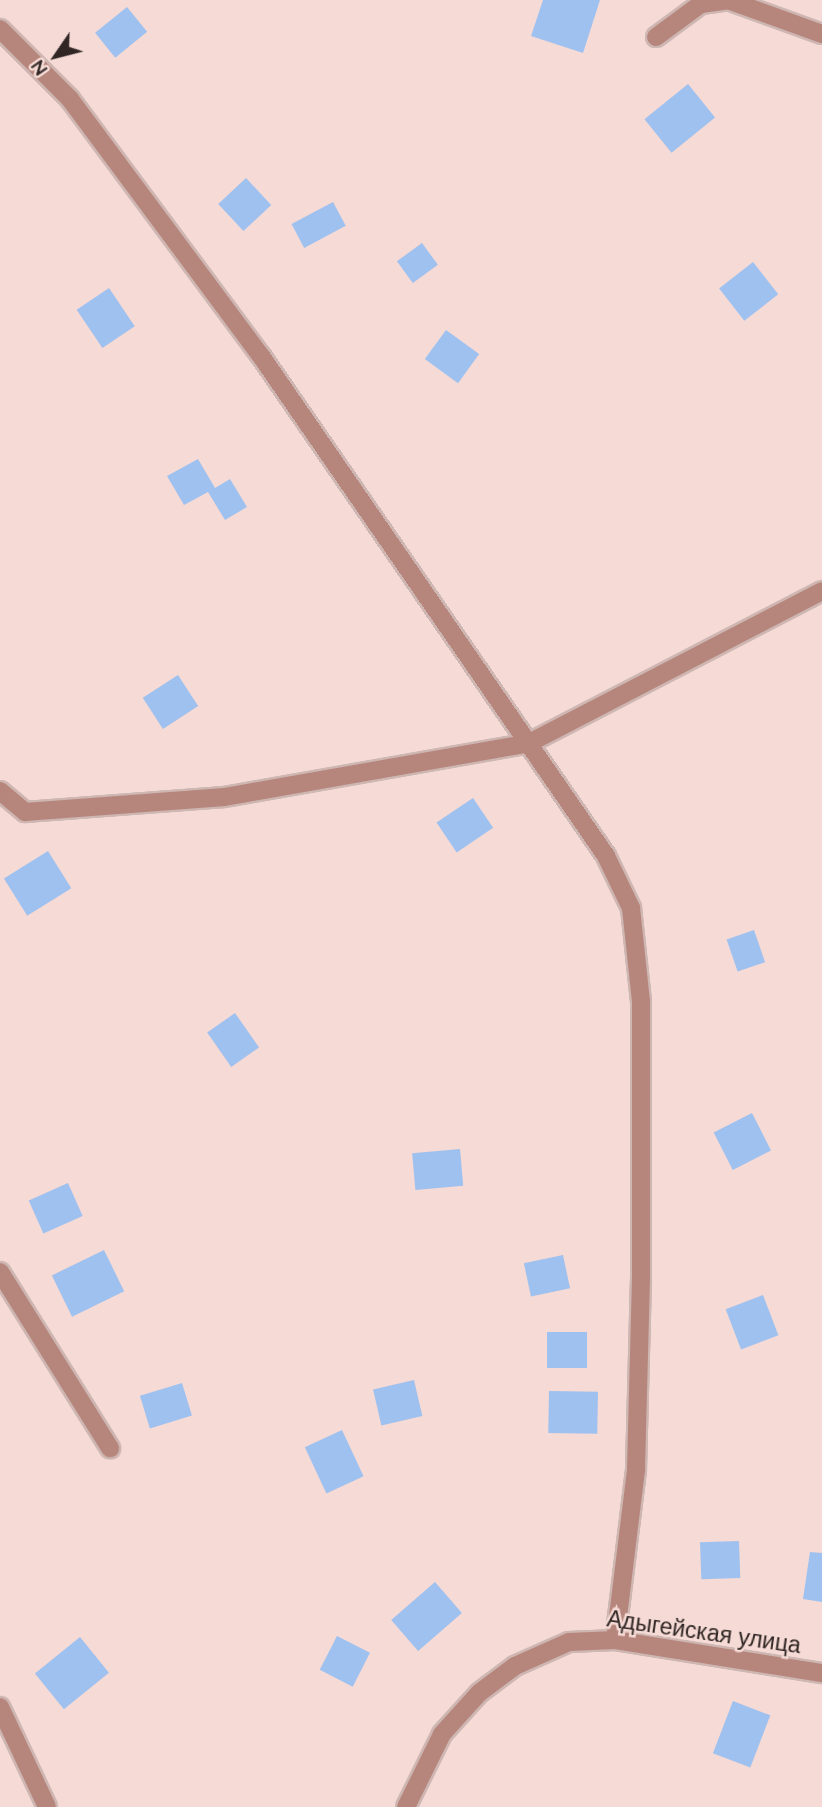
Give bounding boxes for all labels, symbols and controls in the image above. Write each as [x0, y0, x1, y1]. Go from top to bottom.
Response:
north arrow [21, 21, 91, 91]
text: N [25, 55, 53, 81]
street label: Адыгейская улица [605, 1605, 803, 1659]

